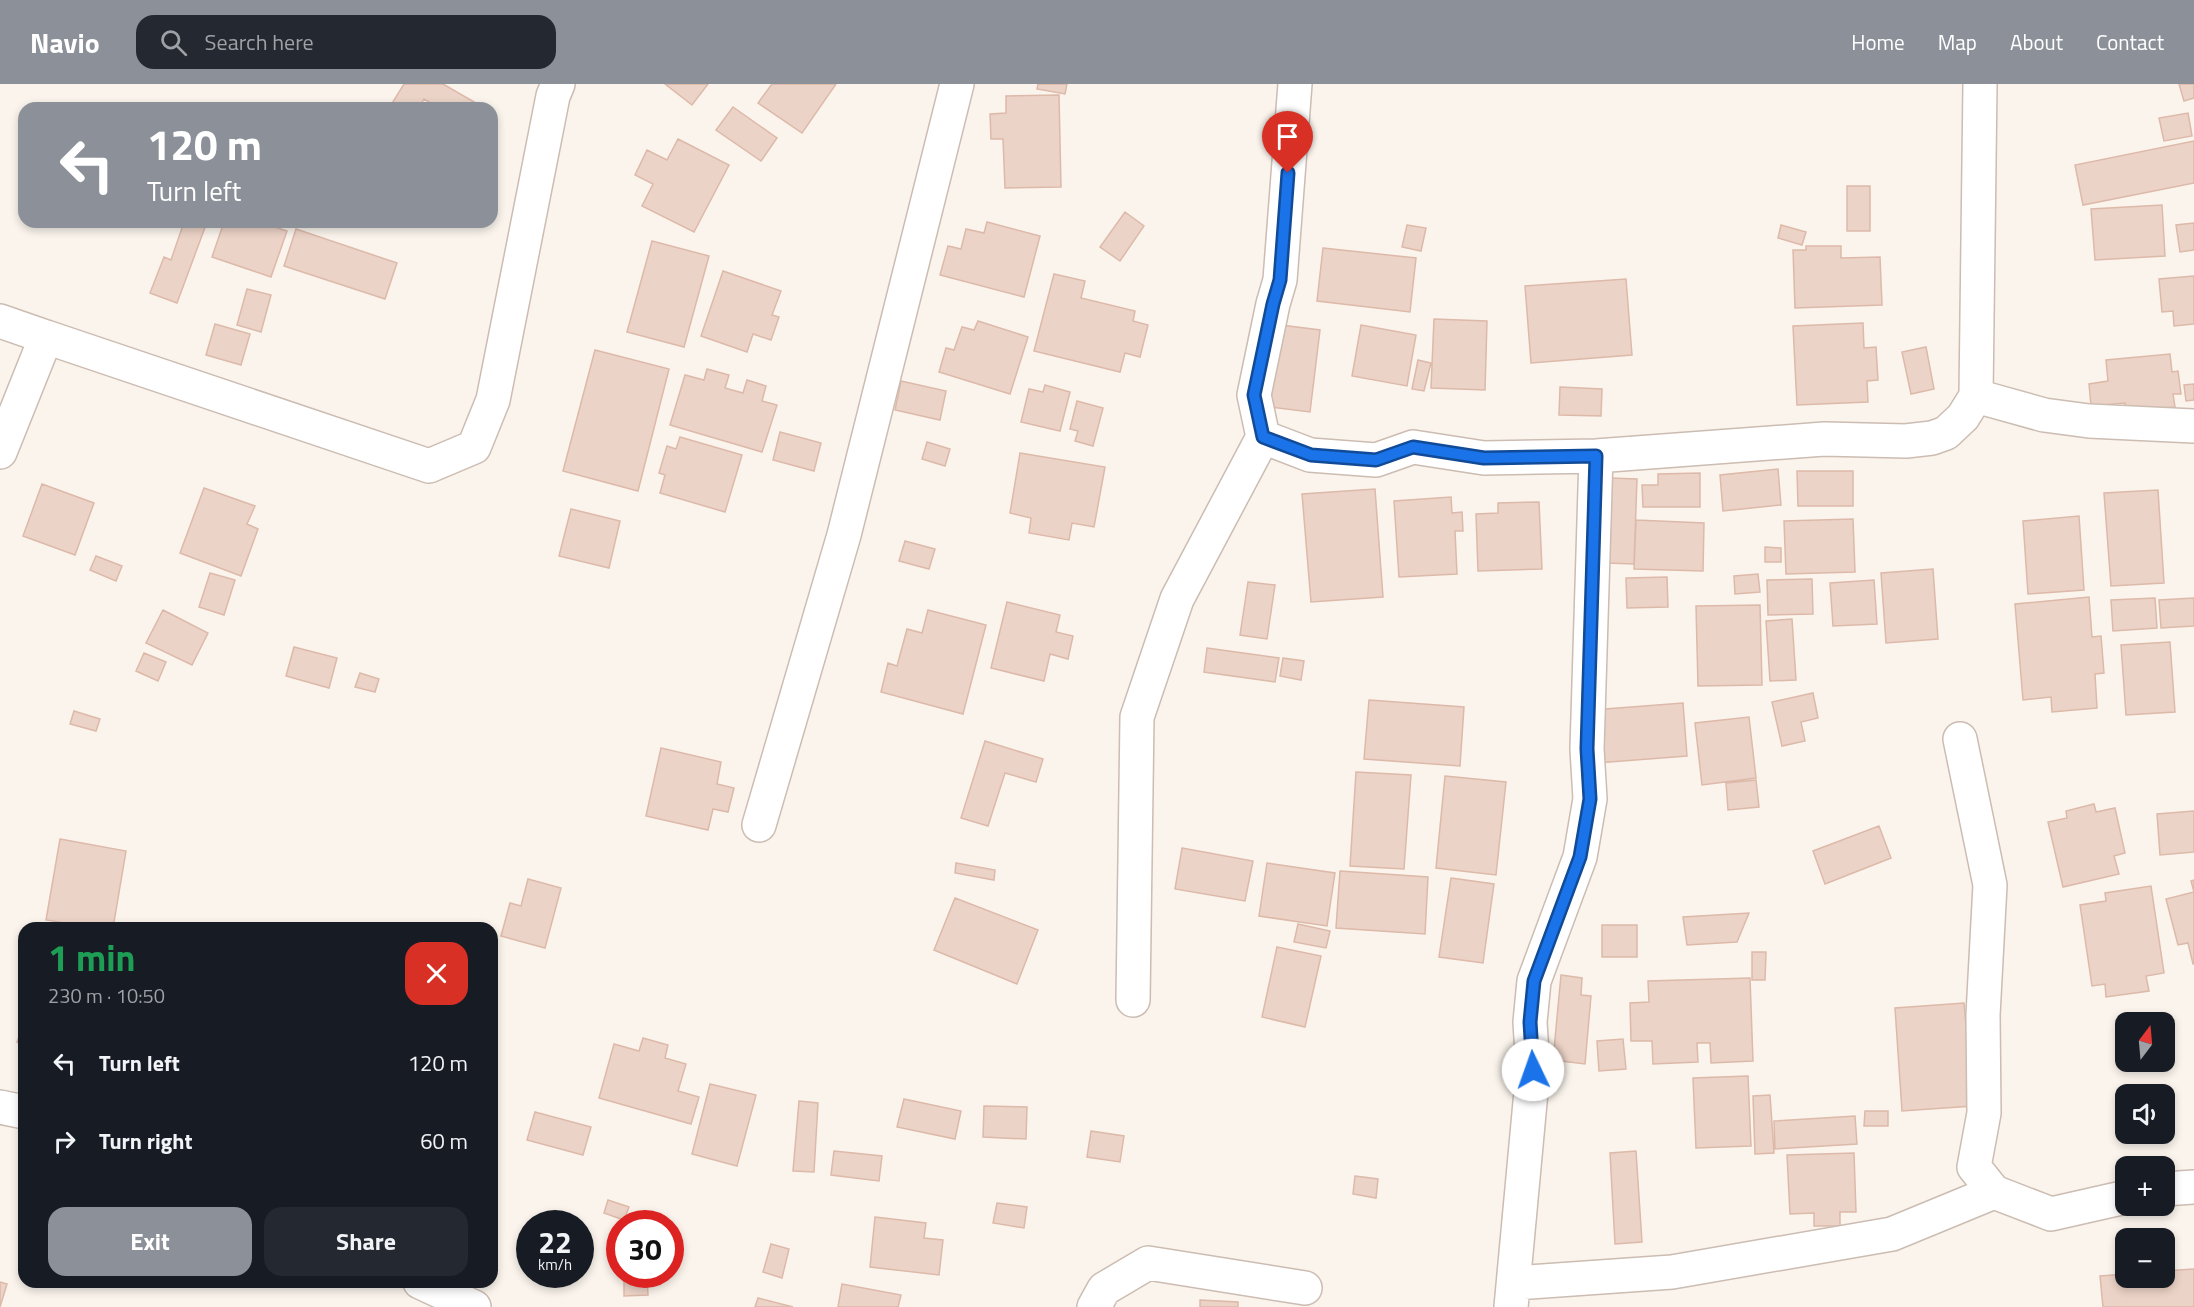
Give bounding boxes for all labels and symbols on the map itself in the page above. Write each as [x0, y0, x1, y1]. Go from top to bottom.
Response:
pin [1262, 111, 1313, 173]
north arrow [2115, 1012, 2175, 1072]
position arrow [1501, 1038, 1565, 1102]
speed limit sign: 30 [606, 1210, 684, 1288]

